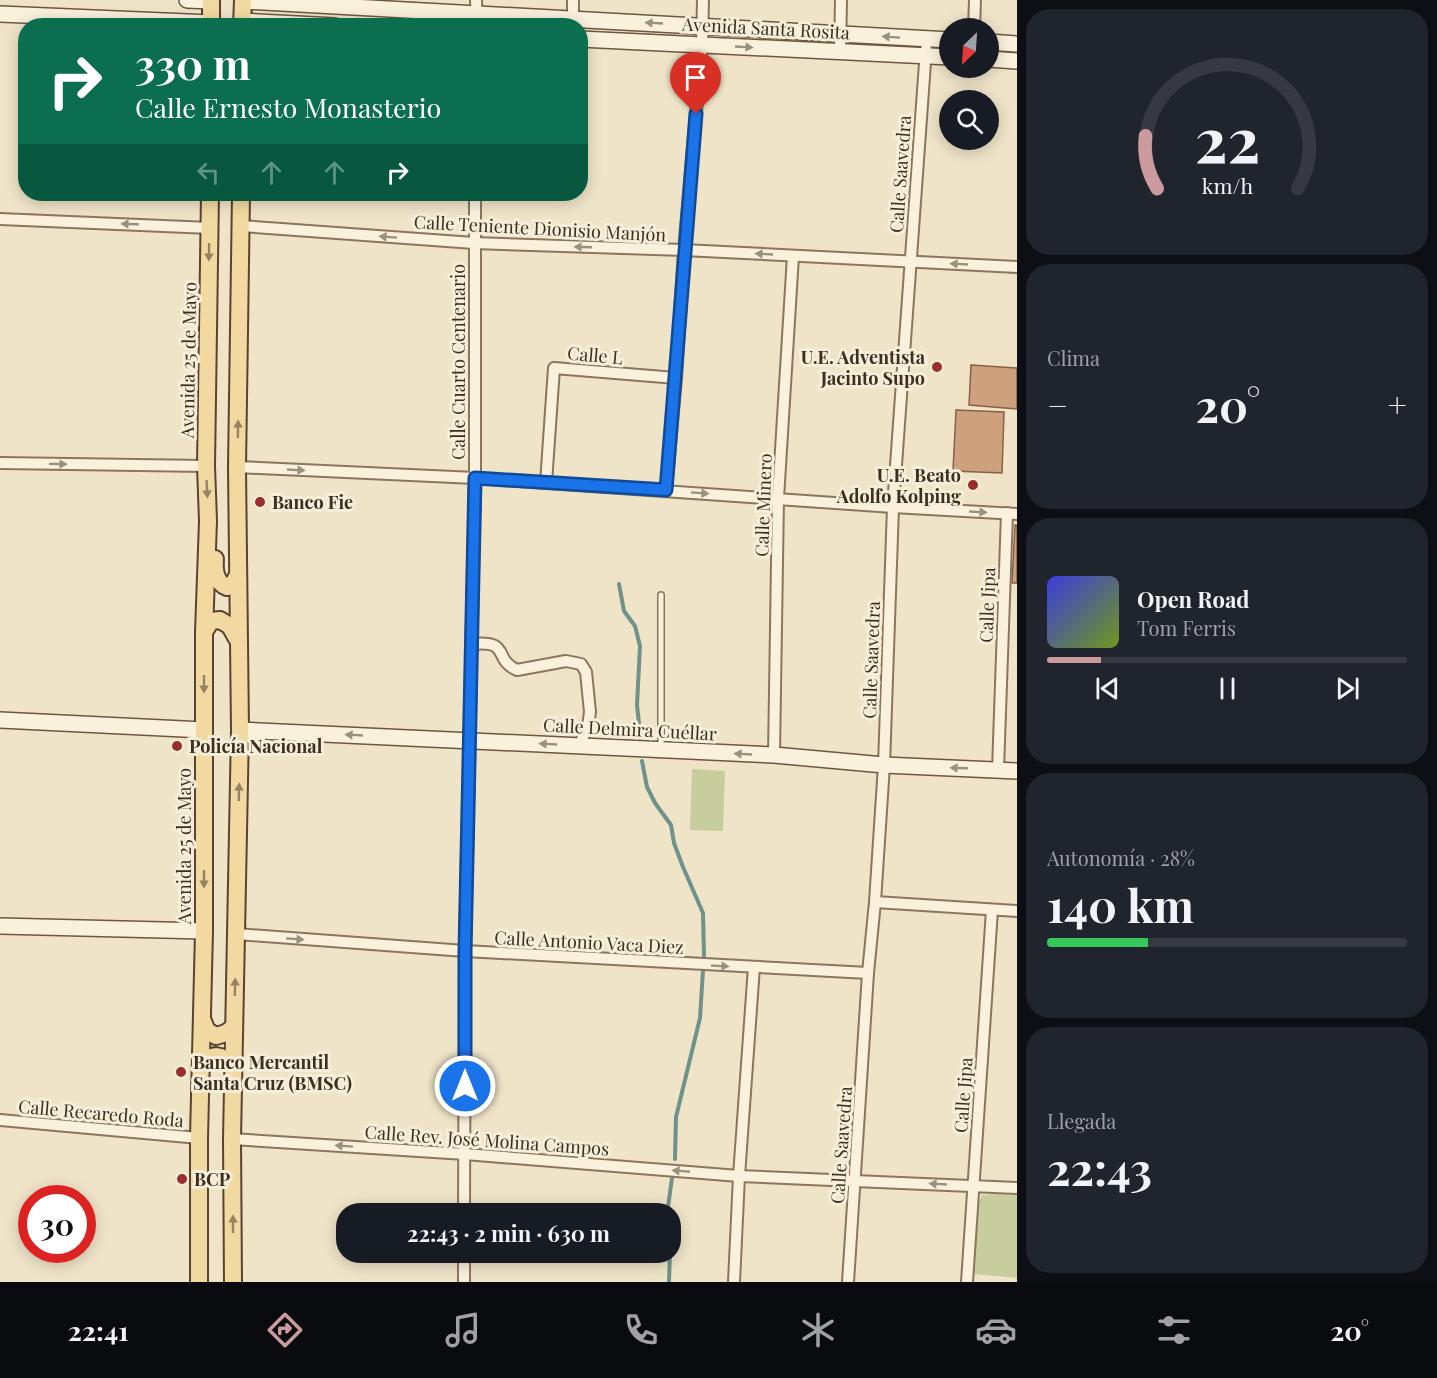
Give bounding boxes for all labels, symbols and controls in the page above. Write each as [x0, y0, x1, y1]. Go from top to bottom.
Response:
street label: Avenida Santa Rosita [680, 12, 851, 44]
north arrow [939, 18, 999, 78]
map controls [939, 18, 999, 150]
one-way arrow [645, 19, 664, 28]
one-way arrow [882, 32, 901, 42]
text: 330 m [135, 35, 251, 91]
icon: right [36, 42, 114, 120]
one-way arrow [734, 43, 753, 52]
pin [670, 52, 721, 114]
icon: arrive [679, 61, 712, 94]
text: Calle Ernesto Monasterio [135, 89, 441, 125]
button: search [939, 90, 999, 150]
text: 22 [1194, 95, 1260, 179]
street label: Calle Saavedra [884, 114, 916, 234]
icon: left [192, 156, 225, 189]
icon: ahead [255, 156, 288, 189]
icon: ahead [318, 156, 351, 189]
icon: right [381, 156, 414, 189]
text: km/h [1201, 171, 1253, 199]
street label: Calle Teniente Dionisio Manjón [413, 209, 667, 247]
one-way arrow [121, 220, 140, 229]
one-way arrow [379, 232, 398, 242]
one-way arrow [204, 242, 214, 261]
one-way arrow [574, 242, 593, 252]
one-way arrow [754, 250, 773, 259]
one-way arrow [949, 259, 968, 269]
street label: Calle Cuarto Centenario [446, 264, 470, 460]
street label: Avenida 25 de Mayo [175, 281, 201, 439]
street label: Calle L [566, 341, 624, 369]
text: Clima [1047, 344, 1100, 371]
place label: U.E. Adventista Jacinto Supo [801, 345, 926, 390]
marker: U.E. Adventista Jacinto Supo [930, 360, 944, 374]
text: 20° [1196, 374, 1260, 434]
text: − [1047, 382, 1068, 426]
text: + [1388, 382, 1407, 426]
one-way arrow [233, 419, 243, 438]
street label: Calle Minero [749, 453, 777, 557]
one-way arrow [49, 459, 68, 469]
place label: U.E. Beato Adolfo Kolping [836, 463, 961, 508]
one-way arrow [286, 465, 305, 474]
marker: U.E. Beato Adolfo Kolping [966, 478, 980, 492]
one-way arrow [202, 479, 211, 498]
one-way arrow [690, 488, 709, 497]
place label: Banco Fie [272, 490, 353, 514]
marker: Banco Fie [253, 495, 267, 509]
one-way arrow [969, 507, 988, 516]
street label: Calle Jipa [974, 567, 1000, 643]
text: Open Road [1137, 584, 1249, 614]
street label: Calle Saavedra [857, 601, 885, 719]
text: Tom Ferris [1137, 614, 1236, 641]
icon: previous [1091, 672, 1124, 705]
icon: pause [1211, 672, 1244, 705]
icon: next [1331, 672, 1364, 705]
one-way arrow [199, 674, 209, 693]
street label: Calle Delmira Cuéllar [542, 712, 718, 746]
one-way arrow [344, 731, 363, 740]
place label: Policía Nacional [189, 734, 323, 758]
marker: Policía Nacional [170, 739, 184, 753]
one-way arrow [539, 740, 558, 749]
one-way arrow [734, 749, 753, 758]
one-way arrow [949, 763, 968, 773]
street label: Avenida 25 de Mayo [172, 768, 196, 925]
one-way arrow [234, 782, 244, 801]
text: Autonomía · 28% [1047, 844, 1195, 871]
one-way arrow [199, 869, 209, 888]
text: 140 km [1047, 874, 1194, 934]
street label: Calle Antonio Vaca Diez [494, 925, 684, 959]
one-way arrow [285, 934, 304, 943]
one-way arrow [711, 961, 730, 970]
one-way arrow [231, 977, 240, 996]
place label: Banco Mercantil Santa Cruz (BMSC) [193, 1050, 352, 1095]
position arrow [433, 1054, 497, 1118]
street label: Calle Jipa [948, 1056, 978, 1134]
marker: Banco Mercantil Santa Cruz (BMSC) [174, 1065, 188, 1079]
street label: Calle Saavedra [825, 1085, 857, 1205]
street label: Calle Recaredo Roda [17, 1094, 185, 1132]
text: Llegada [1047, 1107, 1116, 1134]
street label: Calle Rev. José Molina Campos [364, 1119, 610, 1161]
text: 22:43 [1047, 1137, 1152, 1197]
one-way arrow [334, 1142, 353, 1151]
one-way arrow [671, 1166, 690, 1176]
place label: BCP [194, 1167, 231, 1191]
marker: BCP [175, 1172, 189, 1186]
one-way arrow [928, 1179, 947, 1188]
speed limit sign: 30 [18, 1185, 96, 1263]
one-way arrow [228, 1214, 237, 1233]
text: 22:43 · 2 min · 630 m [407, 1218, 610, 1248]
icon: directions [264, 1309, 306, 1351]
icon: music [442, 1309, 484, 1351]
icon: phone [620, 1309, 662, 1351]
icon: climate [797, 1309, 839, 1351]
icon: car [975, 1309, 1017, 1351]
icon: filters [1153, 1309, 1195, 1351]
text: 22:41 [68, 1312, 129, 1348]
text: 20° [1330, 1312, 1369, 1348]

